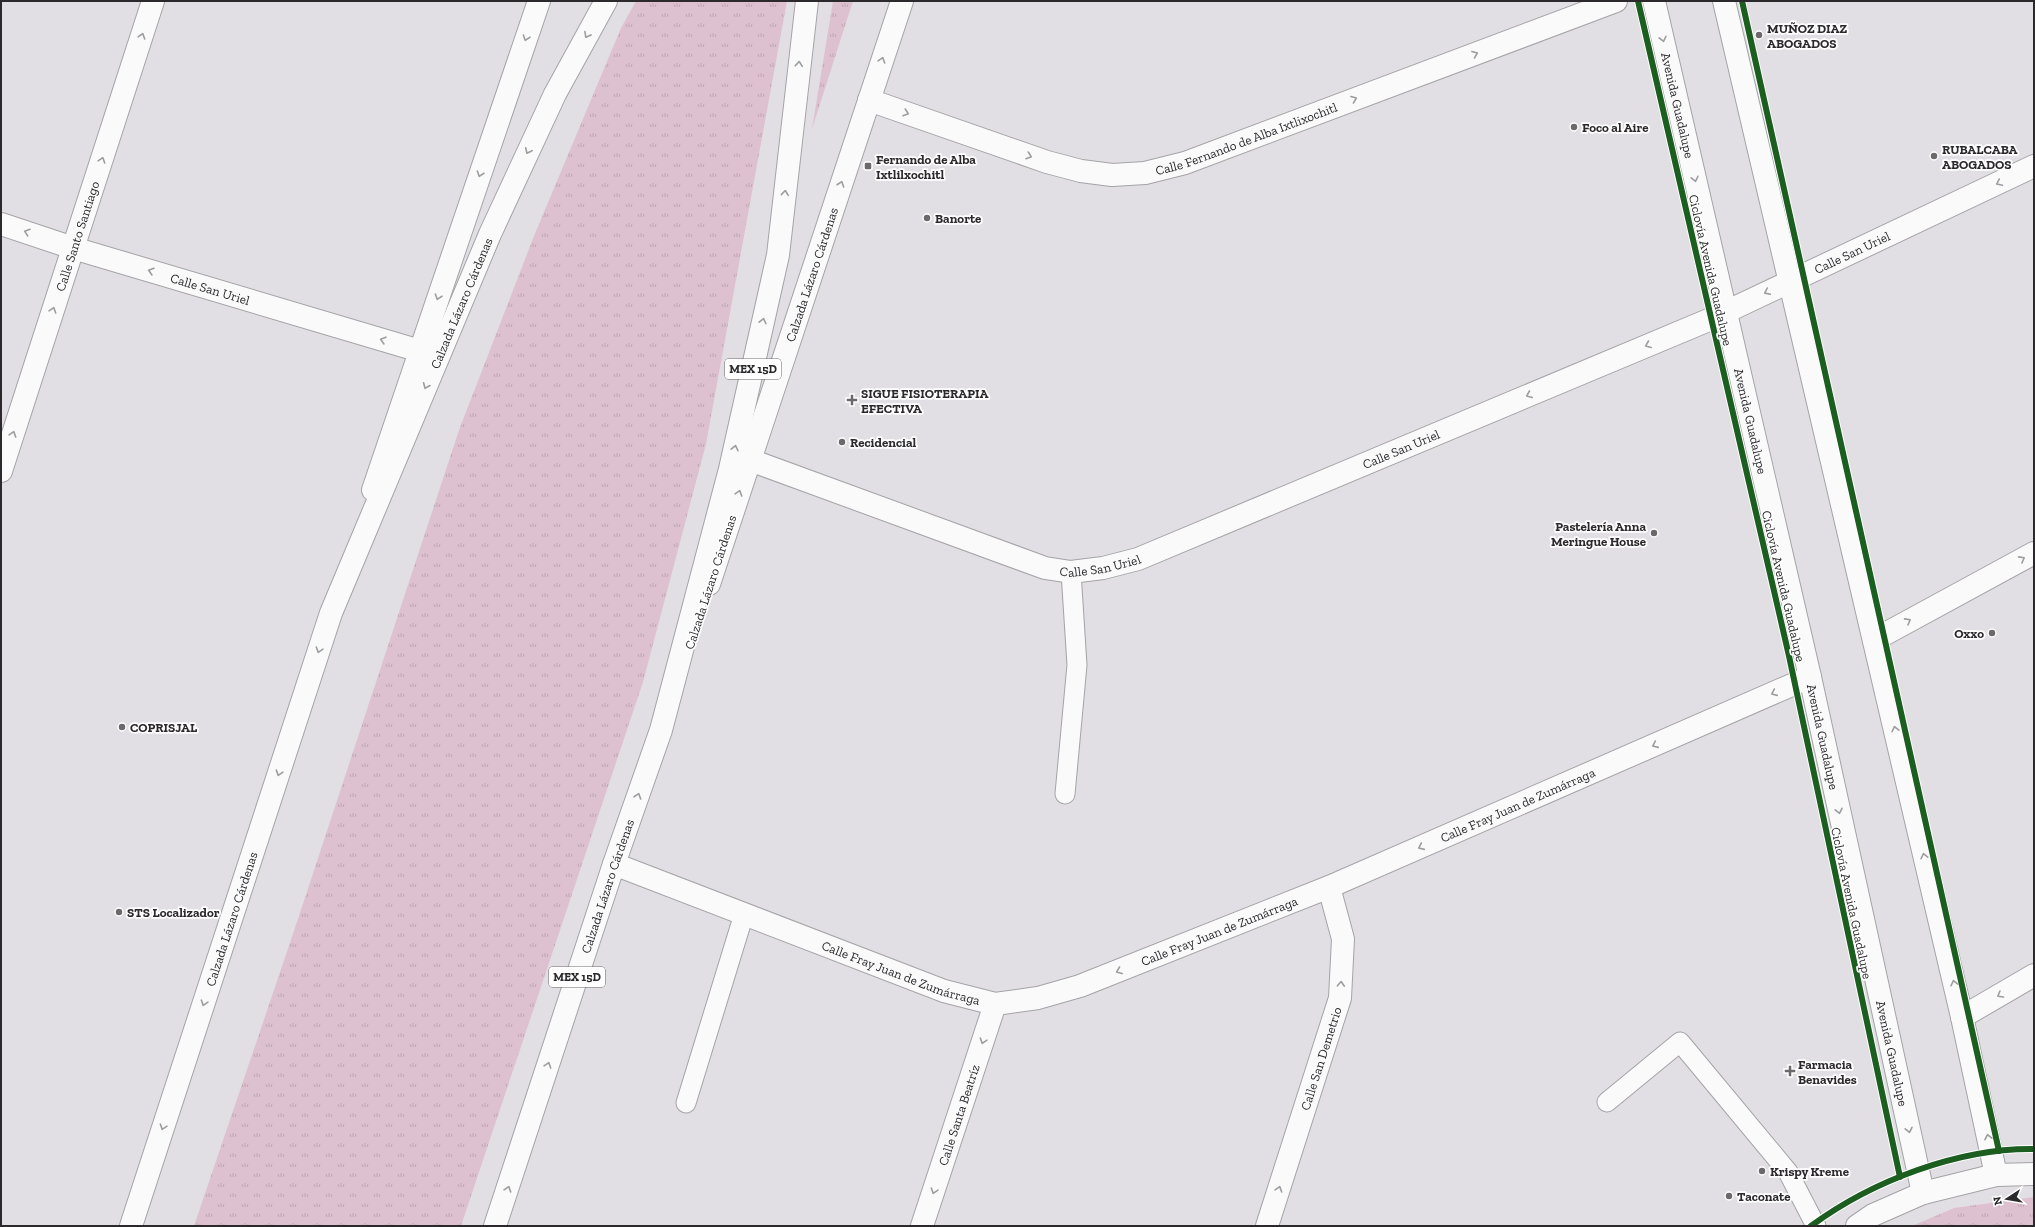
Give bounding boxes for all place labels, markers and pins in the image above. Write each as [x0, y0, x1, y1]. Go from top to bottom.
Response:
place label: MUÑOZ DIAZ ABOGADOS [1767, 21, 1848, 51]
marker: MUÑOZ DIAZ ABOGADOS [1754, 30, 1764, 40]
place label: Foco al Aire [1582, 120, 1649, 135]
marker: Foco al Aire [1569, 122, 1579, 132]
place label: RUBALCABA ABOGADOS [1942, 142, 2017, 172]
marker: RUBALCABA ABOGADOS [1929, 151, 1939, 161]
place label: Fernando de Alba Ixtlilxochitl [876, 152, 976, 182]
marker: Fernando de Alba Ixtlilxochitl [863, 161, 873, 171]
place label: Banorte [935, 211, 982, 226]
marker: Banorte [922, 213, 932, 223]
place label: SIGUE FISIOTERAPIA EFECTIVA [861, 386, 989, 416]
marker: SIGUE FISIOTERAPIA EFECTIVA [846, 394, 858, 406]
place label: Recidencial [850, 435, 916, 450]
marker: Recidencial [837, 437, 847, 447]
place label: Pastelería Anna Meringue House [1551, 519, 1647, 549]
marker: Pastelería Anna Meringue House [1649, 528, 1659, 538]
place label: Oxxo [1954, 626, 1984, 641]
marker: Oxxo [1987, 628, 1997, 638]
place label: COPRISJAL [130, 720, 198, 735]
marker: COPRISJAL [117, 722, 127, 732]
place label: STS Localizador [127, 905, 220, 920]
marker: STS Localizador [114, 907, 124, 917]
place label: Farmacia Benavides [1798, 1057, 1857, 1087]
marker: Farmacia Benavides [1785, 1066, 1795, 1076]
place label: Krispy Kreme [1770, 1164, 1850, 1179]
marker: Krispy Kreme [1757, 1166, 1767, 1176]
place label: Taconate [1737, 1189, 1791, 1204]
marker: Taconate [1724, 1191, 1734, 1201]

